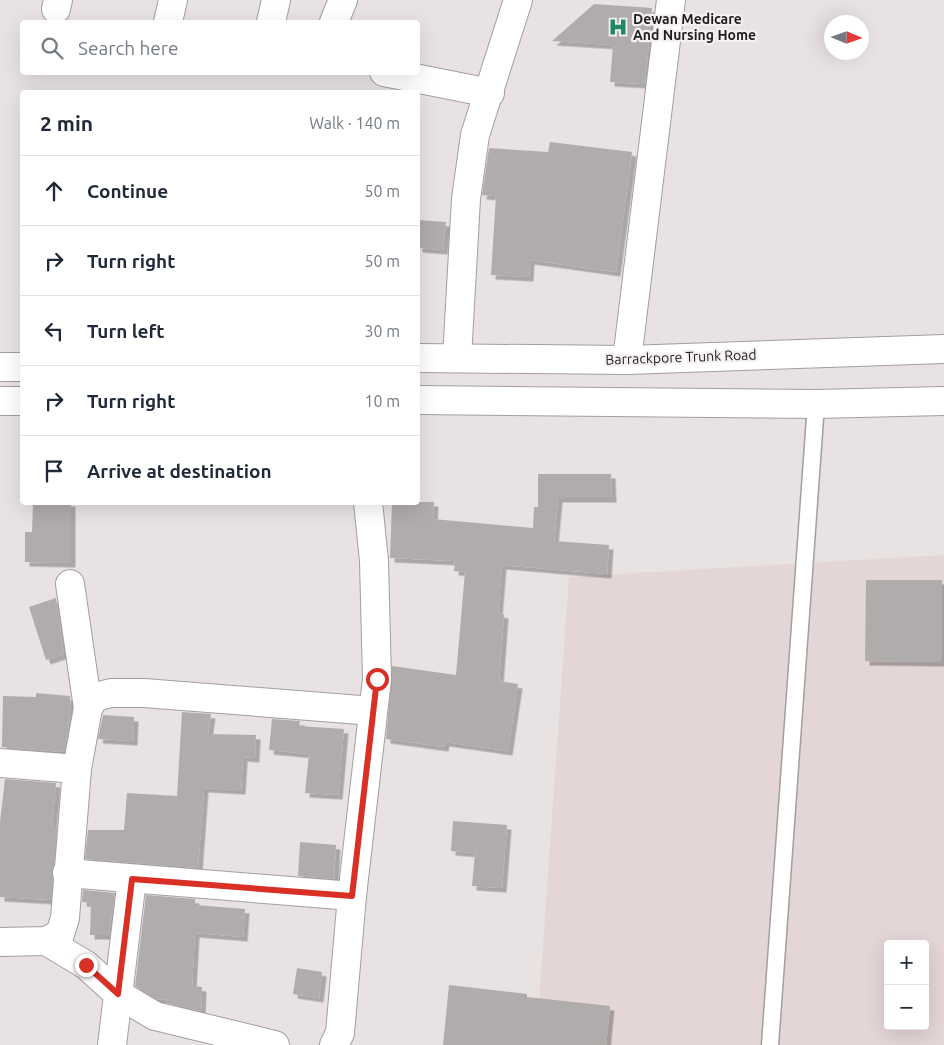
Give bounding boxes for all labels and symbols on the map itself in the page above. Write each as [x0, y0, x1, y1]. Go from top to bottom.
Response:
place label: Dewan Medicare And Nursing Home [633, 11, 756, 43]
north arrow [824, 15, 869, 60]
hospital icon: Dewan Medicare And Nursing Home [607, 16, 629, 38]
street label: Barrackpore Trunk Road [605, 346, 757, 368]
route start [366, 668, 389, 691]
route end [75, 954, 98, 977]

